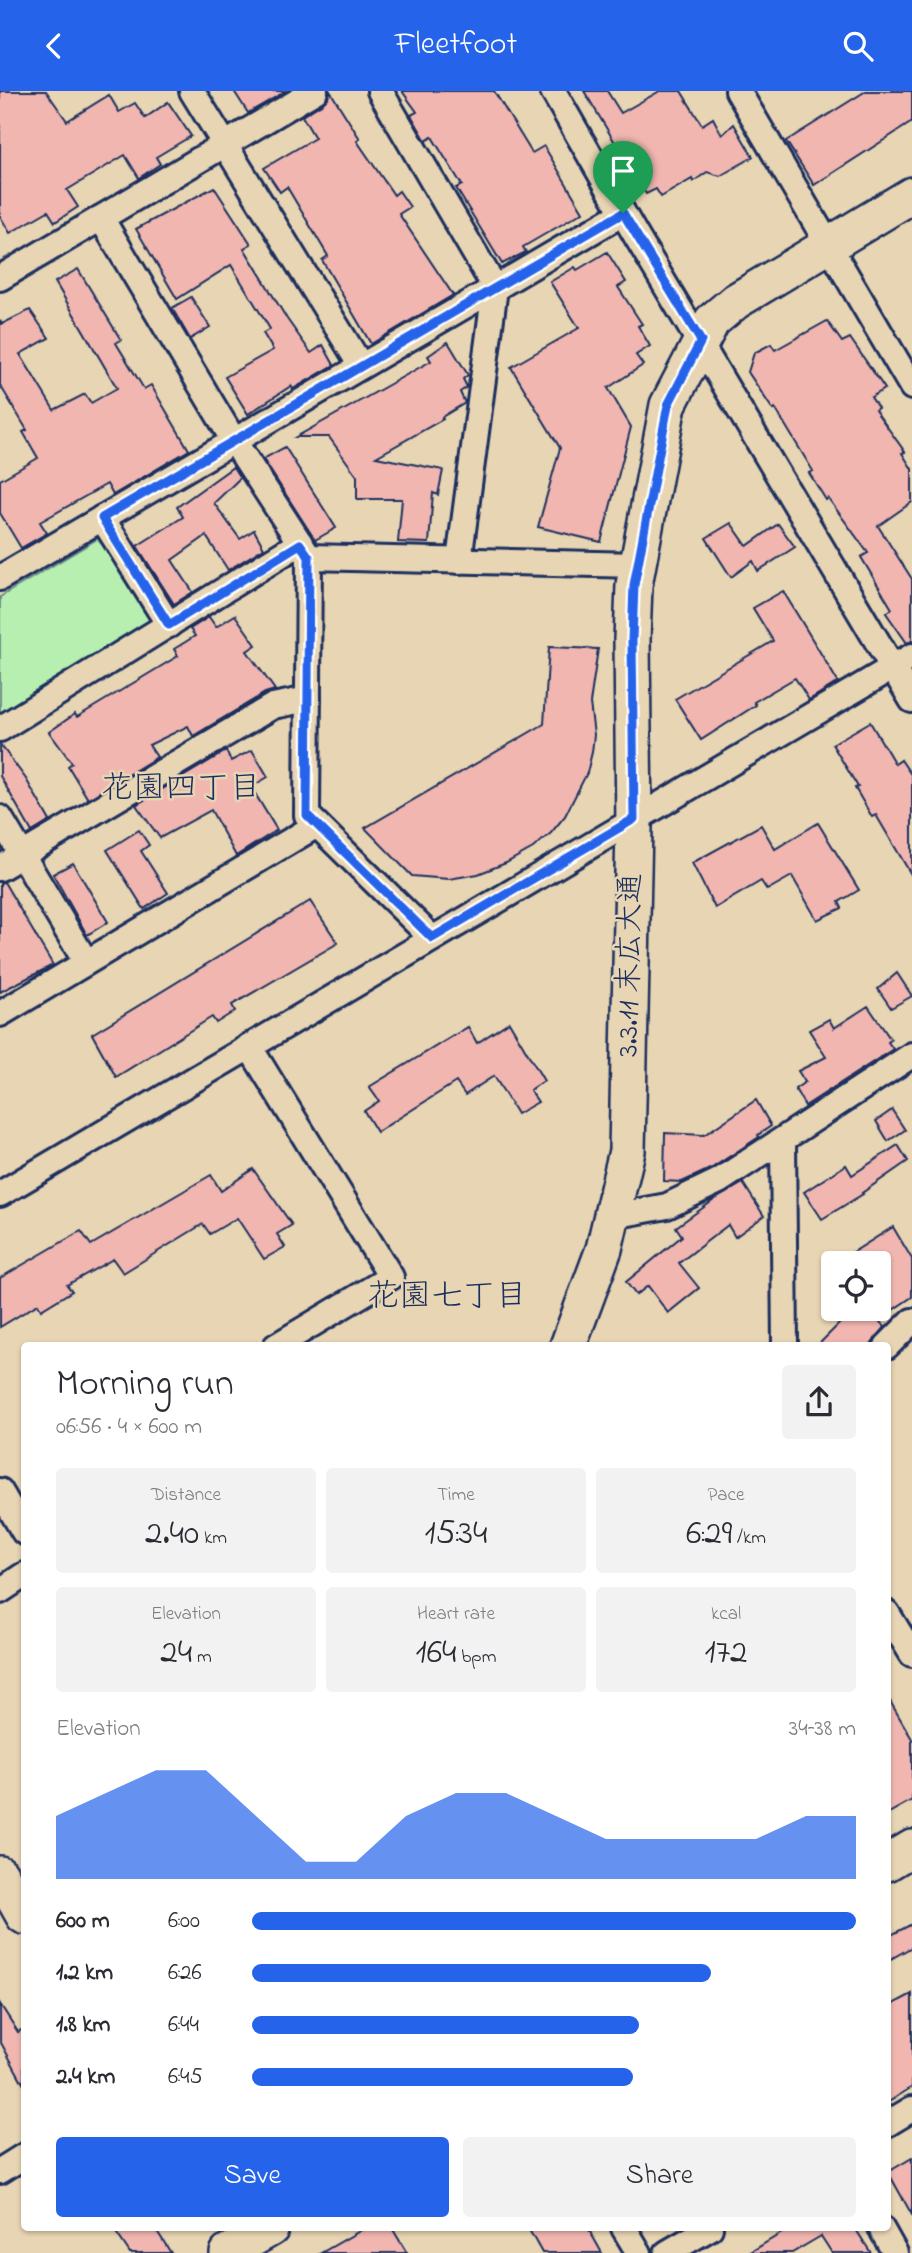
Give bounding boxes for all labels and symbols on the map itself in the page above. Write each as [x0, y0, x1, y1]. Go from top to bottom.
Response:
pin [593, 141, 653, 213]
district label: 花園四丁目 [101, 766, 261, 813]
street label: 3.3.11 末広大通 [607, 873, 655, 1057]
district label: 花園七丁目 [367, 1274, 527, 1321]

